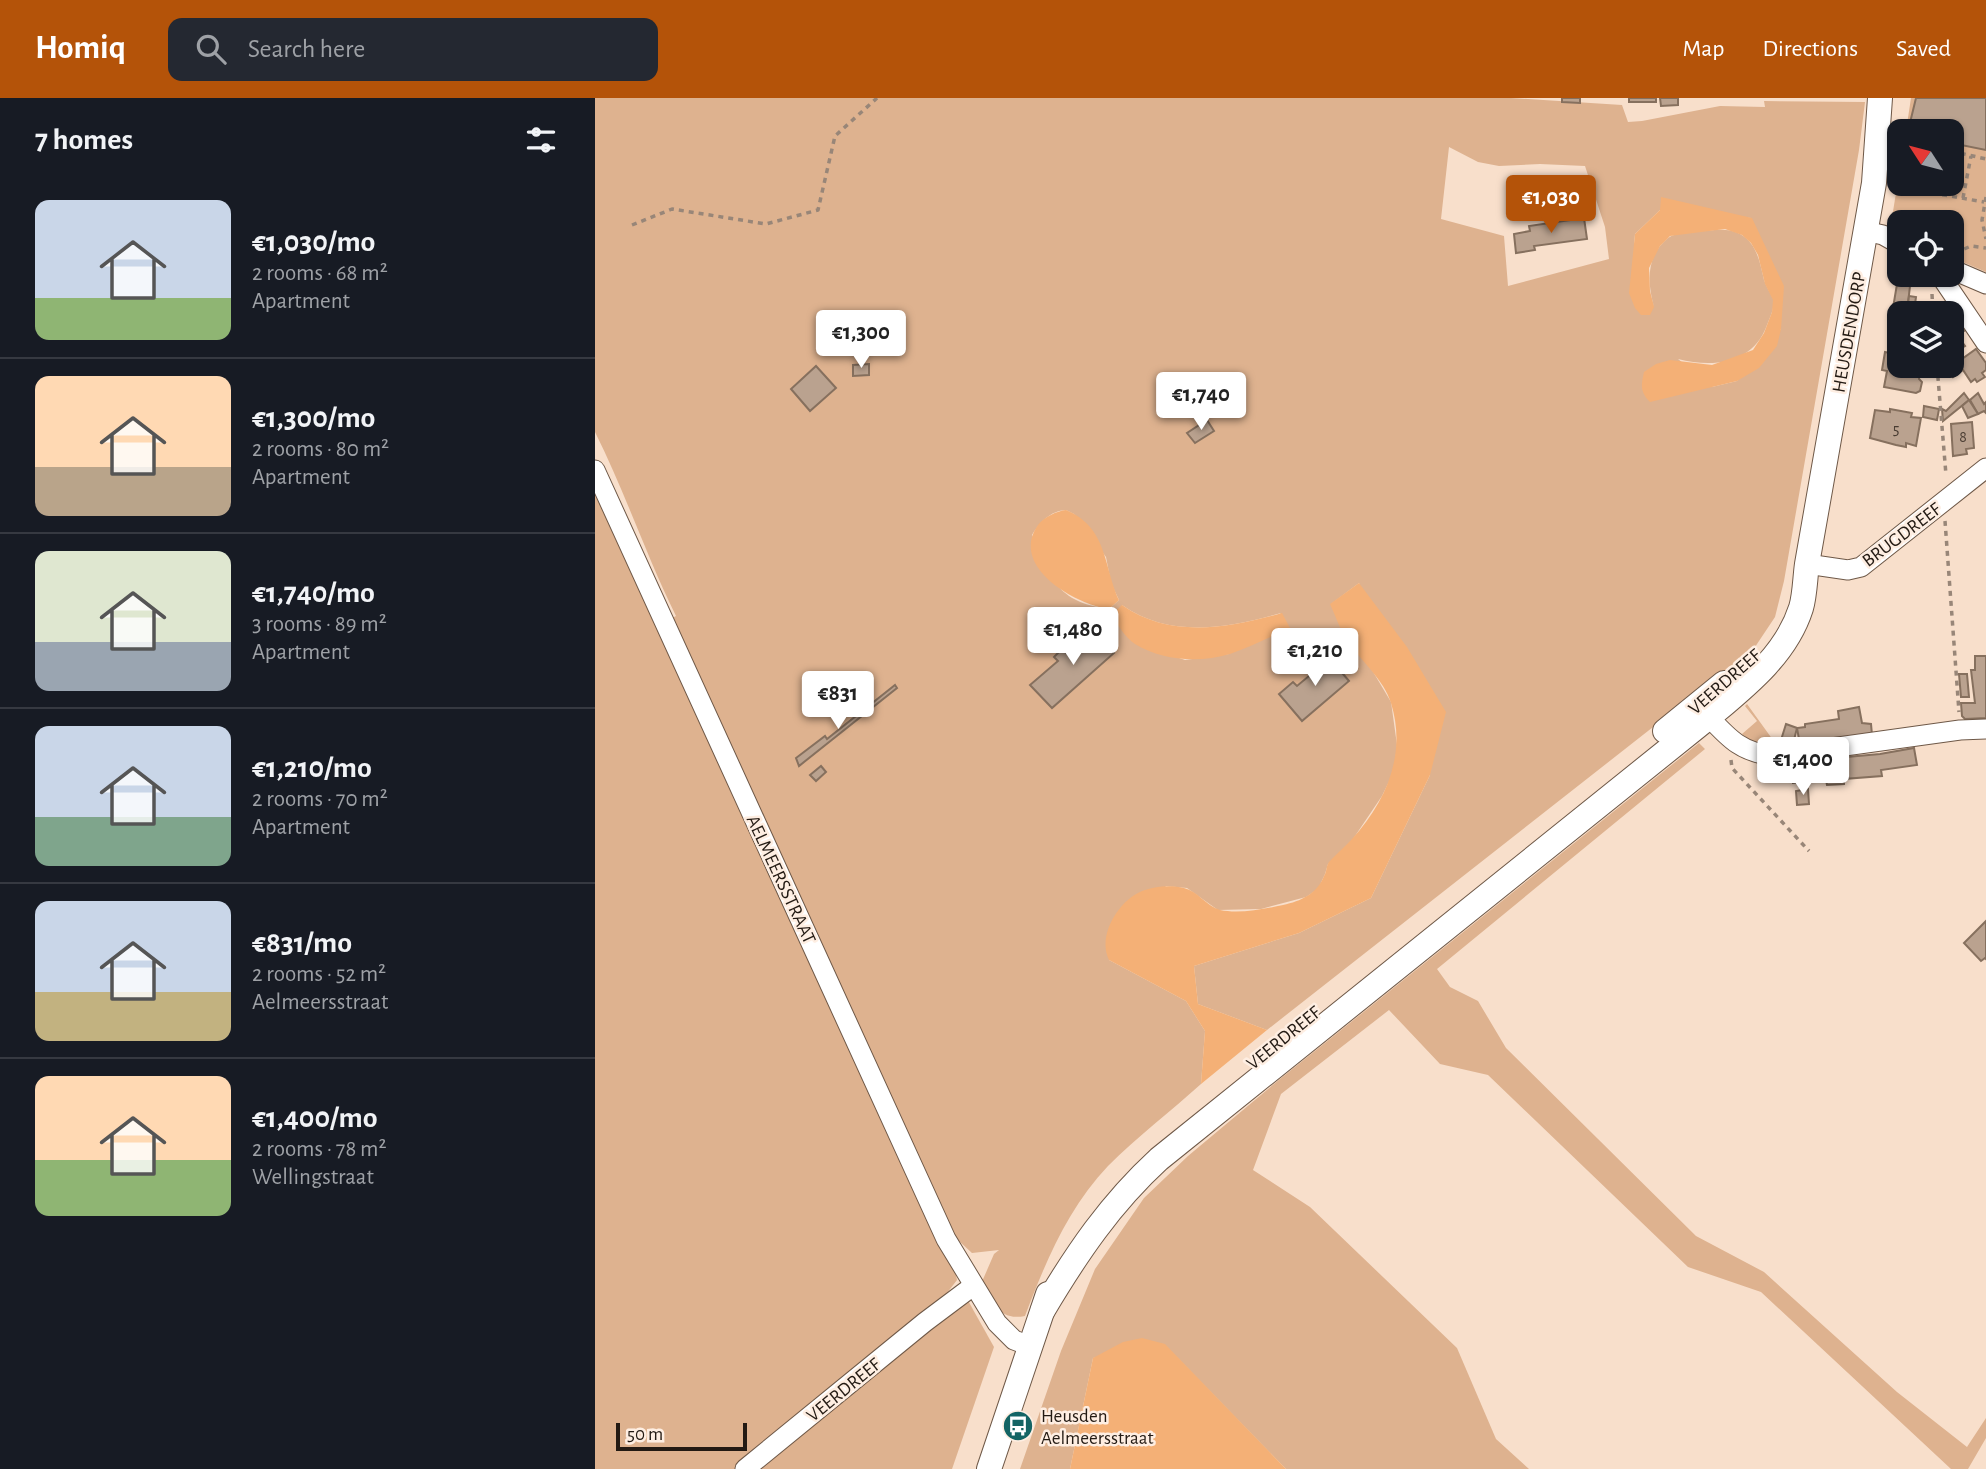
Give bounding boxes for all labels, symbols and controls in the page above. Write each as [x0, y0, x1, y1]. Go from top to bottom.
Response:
search box [168, 18, 658, 81]
icon: search [192, 30, 230, 68]
text: Homiq [35, 32, 126, 65]
text: Search here [248, 36, 365, 62]
text: Map [1682, 37, 1724, 61]
text: Directions [1762, 37, 1858, 61]
text: Saved [1896, 37, 1951, 61]
north arrow [1887, 119, 1963, 196]
map controls [1887, 119, 1964, 378]
icon: filters [522, 121, 560, 159]
text: 7 homes [35, 125, 133, 155]
pin: €1,030 [1494, 176, 1608, 235]
text: €1,030 [1522, 186, 1580, 209]
button: locate [1887, 210, 1964, 287]
text: €1,030/mo [252, 227, 375, 257]
icon: home [91, 228, 175, 312]
text: 2 rooms · 68 m² [252, 262, 388, 285]
street label: HEUSDENDORP [1830, 270, 1869, 394]
text: Apartment [252, 290, 350, 313]
button: layers [1887, 301, 1964, 378]
pin: €1,300 [804, 310, 918, 370]
text: €1,300 [832, 321, 890, 344]
pin: €1,740 [1144, 372, 1258, 432]
text: €1,740 [1172, 383, 1230, 406]
text: €1,300/mo [252, 403, 375, 433]
icon: home [91, 404, 175, 488]
house number: 5 [1893, 421, 1899, 437]
house number: 8 [1959, 429, 1967, 445]
text: 2 rooms · 80 m² [252, 438, 389, 461]
text: Apartment [252, 466, 350, 489]
street label: BRUGDREEF [1859, 499, 1945, 571]
text: €1,740/mo [252, 578, 375, 608]
icon: home [91, 579, 175, 663]
pin: €1,480 [1016, 608, 1130, 667]
text: 3 rooms · 89 m² [252, 613, 387, 636]
text: €1,480 [1043, 618, 1103, 641]
pin: €1,210 [1258, 628, 1372, 688]
text: €1,210 [1287, 639, 1343, 662]
text: Apartment [252, 641, 350, 664]
street label: VEERDREEF [1685, 645, 1765, 718]
pin: €831 [797, 672, 879, 731]
text: €831 [818, 682, 858, 705]
pin: €1,400 [1746, 738, 1860, 797]
text: €1,400 [1773, 748, 1833, 771]
text: €1,210/mo [252, 753, 372, 783]
icon: home [91, 754, 175, 838]
text: 2 rooms · 70 m² [252, 788, 388, 811]
street label: AELMEERSSTRAAT [743, 812, 819, 947]
text: Apartment [252, 816, 350, 839]
text: €831/mo [252, 928, 352, 958]
icon: home [91, 929, 175, 1013]
text: 2 rooms · 52 m² [252, 963, 386, 986]
text: Aelmeersstraat [252, 991, 388, 1014]
street label: VEERDREEF [1243, 1002, 1325, 1074]
text: €1,400/mo [252, 1103, 378, 1133]
icon: home [91, 1104, 175, 1188]
text: 2 rooms · 78 m² [252, 1138, 387, 1161]
text: Wellingstraat [252, 1166, 374, 1189]
street label: VEERDREEF [803, 1354, 885, 1426]
place label: Heusden Aelmeersstraat [1041, 1407, 1154, 1448]
bus stop icon: Heusden Aelmeersstraat [1001, 1409, 1035, 1443]
scale bar [616, 1420, 747, 1452]
text: 50 m [627, 1425, 663, 1444]

